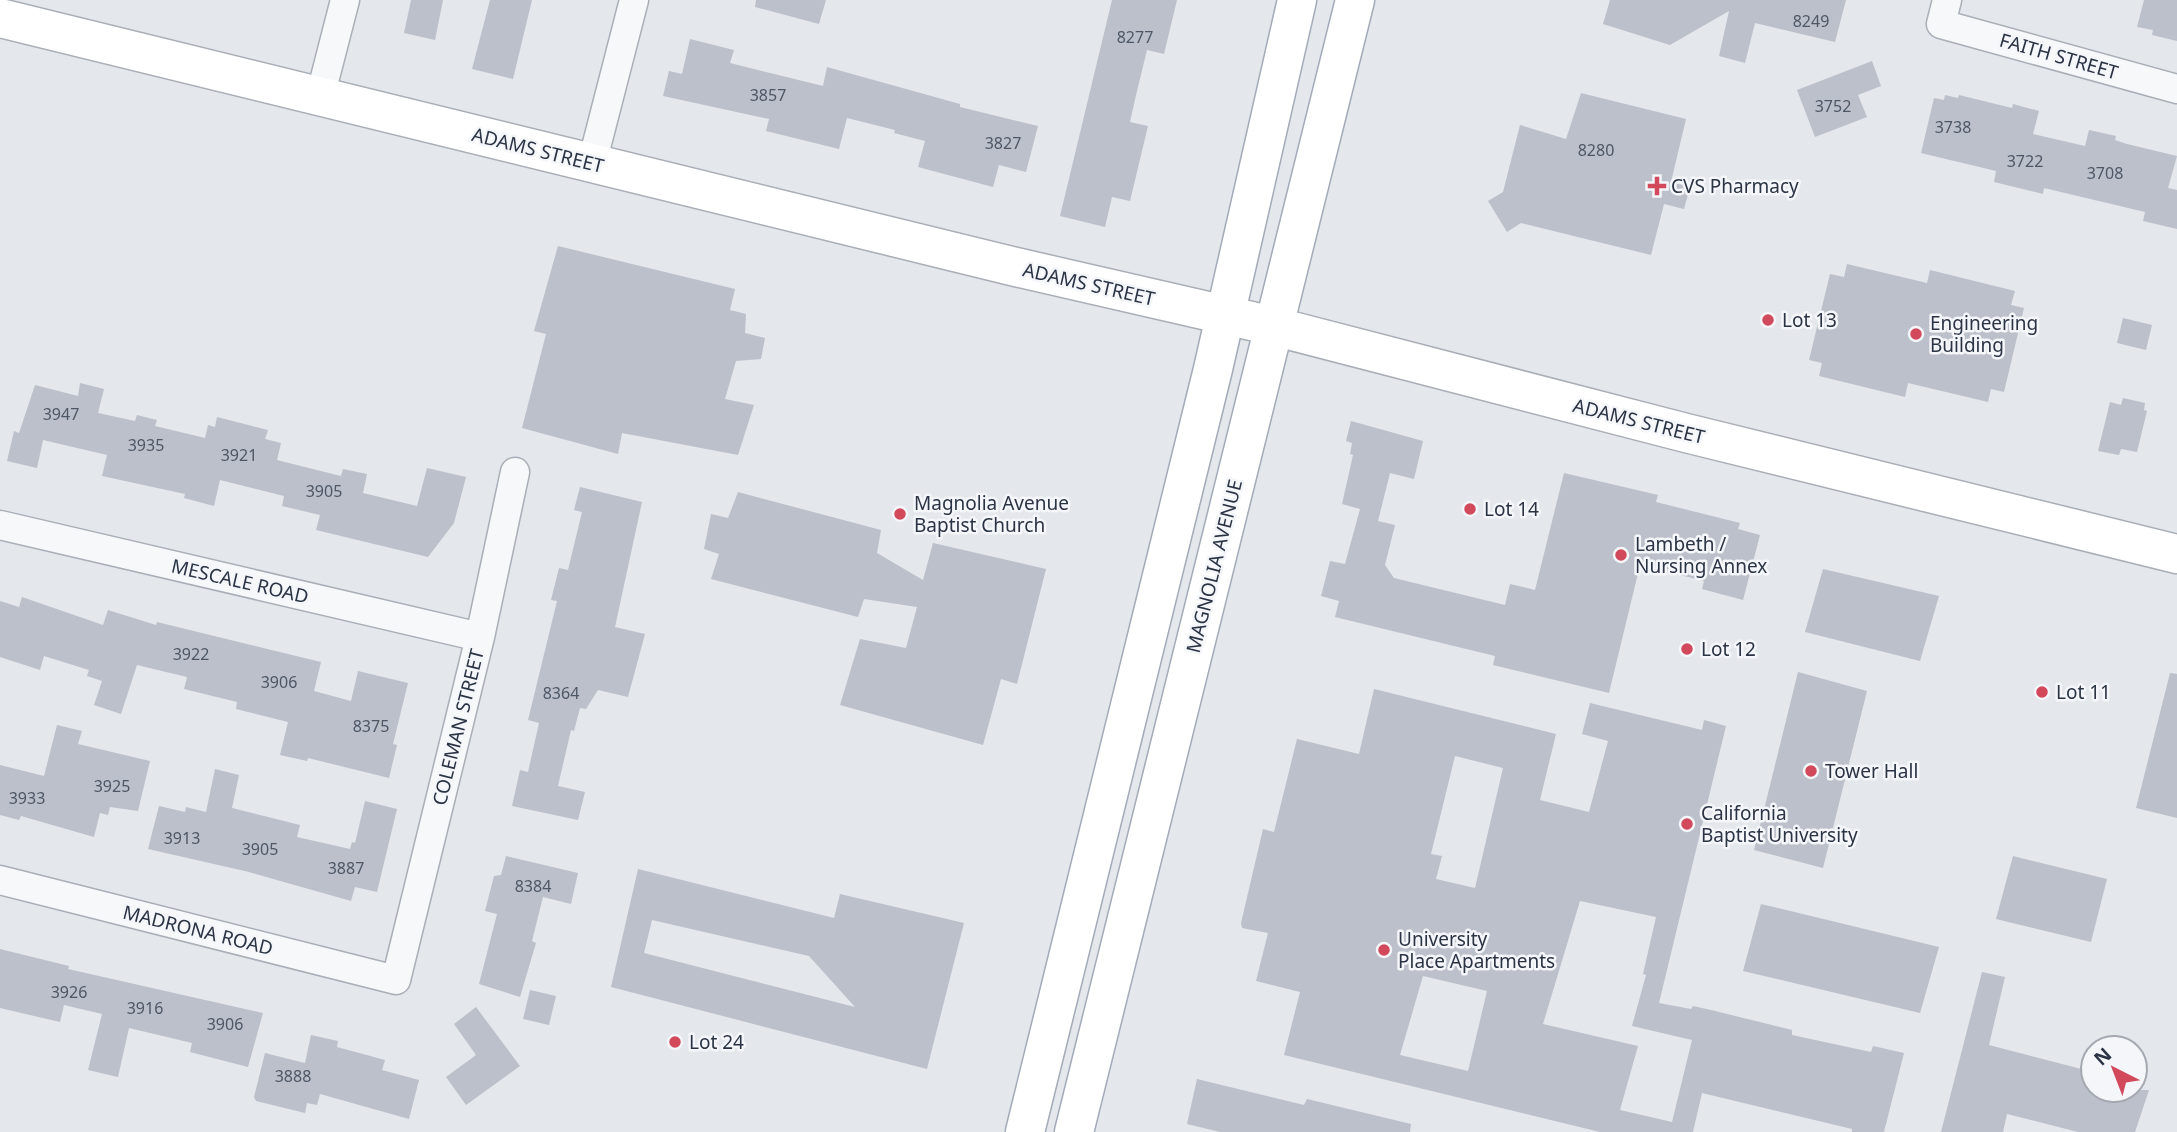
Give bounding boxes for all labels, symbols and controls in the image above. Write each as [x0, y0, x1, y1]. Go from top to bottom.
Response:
house number: 8249 [1793, 10, 1829, 32]
house number: 8277 [1117, 26, 1153, 48]
street label: FAITH STREET [1997, 27, 2122, 85]
house number: 3857 [750, 84, 786, 106]
house number: 3752 [1815, 95, 1851, 117]
house number: 3738 [1935, 116, 1971, 138]
street label: ADAMS STREET [469, 121, 607, 179]
house number: 3827 [985, 132, 1021, 154]
house number: 8280 [1578, 139, 1614, 161]
house number: 3722 [2007, 150, 2043, 172]
house number: 3708 [2087, 162, 2123, 184]
place label: CVS Pharmacy [1671, 173, 1799, 199]
marker: CVS Pharmacy [1649, 178, 1665, 194]
street label: ADAMS STREET [1020, 256, 1158, 312]
place label: Lot 13 [1782, 307, 1837, 333]
place label: Engineering Building [1930, 310, 2038, 358]
marker: Lot 13 [1760, 312, 1776, 328]
marker: Engineering Building [1908, 326, 1924, 342]
street label: ADAMS STREET [1570, 392, 1708, 450]
house number: 3947 [43, 403, 79, 425]
house number: 3935 [128, 434, 164, 456]
house number: 3921 [221, 444, 257, 466]
street label: MAGNOLIA AVENUE [1180, 477, 1248, 655]
house number: 3905 [306, 480, 342, 502]
place label: Magnolia Avenue Baptist Church [914, 490, 1069, 538]
place label: Lot 14 [1484, 496, 1539, 522]
marker: Lot 14 [1462, 501, 1478, 517]
marker: Magnolia Avenue Baptist Church [892, 506, 908, 522]
place label: Lambeth / Nursing Annex [1635, 531, 1767, 579]
marker: Lambeth / Nursing Annex [1613, 547, 1629, 563]
street label: MESCALE ROAD [169, 553, 311, 609]
place label: Lot 12 [1701, 636, 1756, 662]
marker: Lot 12 [1679, 641, 1695, 657]
house number: 3922 [173, 643, 209, 665]
street label: COLEMAN STREET [426, 646, 490, 808]
house number: 3906 [261, 671, 297, 693]
place label: Lot 11 [2056, 679, 2111, 705]
house number: 8364 [543, 682, 579, 704]
marker: Lot 11 [2034, 684, 2050, 700]
house number: 8375 [353, 715, 389, 737]
place label: Tower Hall [1825, 758, 1918, 784]
marker: Tower Hall [1803, 763, 1819, 779]
house number: 3925 [94, 775, 130, 797]
house number: 3933 [9, 787, 45, 809]
place label: California Baptist University [1701, 800, 1858, 848]
marker: California Baptist University [1679, 816, 1695, 832]
house number: 3913 [164, 827, 200, 849]
house number: 3905 [242, 838, 278, 860]
house number: 3887 [328, 857, 364, 879]
house number: 8384 [515, 875, 551, 897]
street label: MADRONA ROAD [120, 899, 276, 961]
place label: University Place Apartments [1398, 926, 1555, 974]
marker: University Place Apartments [1376, 942, 1392, 958]
house number: 3926 [51, 981, 87, 1003]
house number: 3916 [127, 997, 163, 1019]
house number: 3906 [207, 1013, 243, 1035]
place label: Lot 24 [689, 1029, 744, 1055]
marker: Lot 24 [667, 1034, 683, 1050]
north arrow [2079, 1034, 2149, 1104]
text: N [2088, 1042, 2117, 1071]
house number: 3888 [275, 1065, 311, 1087]

